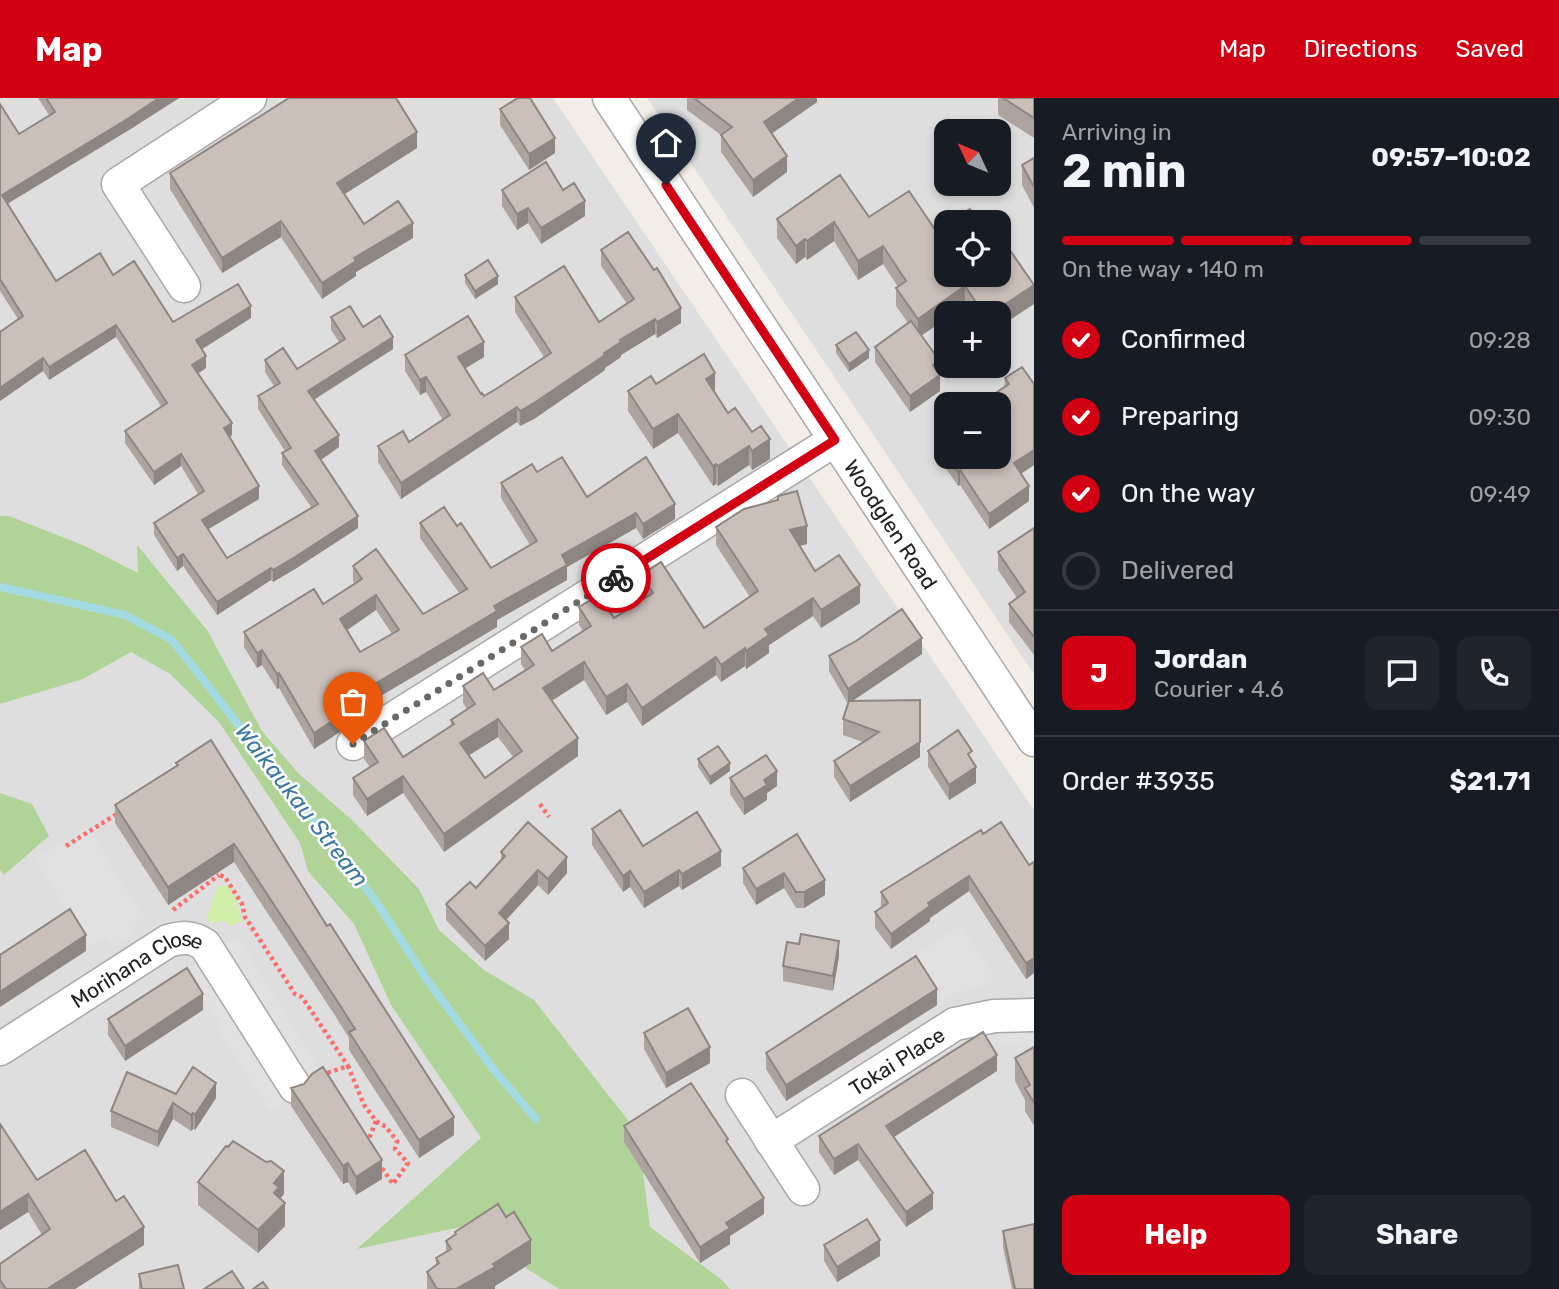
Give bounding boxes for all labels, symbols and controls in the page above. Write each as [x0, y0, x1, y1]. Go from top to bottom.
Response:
text: Map [35, 30, 103, 69]
text: Map [1219, 35, 1266, 63]
text: Directions [1304, 35, 1417, 63]
text: Saved [1455, 35, 1524, 63]
pin [636, 113, 696, 185]
text: Arriving in [1062, 118, 1172, 146]
north arrow [934, 119, 1012, 196]
map controls [934, 119, 1011, 469]
icon: home [647, 124, 685, 162]
text: 09:57–10:02 [1371, 142, 1531, 173]
text: 2 min [1062, 144, 1187, 199]
button: locate [934, 210, 1011, 287]
text: On the way · 140 m [1062, 255, 1264, 283]
button: + [934, 301, 1011, 378]
icon: check [1062, 321, 1100, 359]
text: Confirmed [1121, 324, 1246, 355]
text: 09:28 [1469, 326, 1531, 354]
button: − [934, 392, 1011, 469]
icon: check [1062, 398, 1100, 436]
text: Preparing [1121, 401, 1239, 432]
text: 09:30 [1468, 403, 1531, 431]
street label: Woodglen Road [839, 455, 943, 594]
icon: check [1062, 475, 1100, 513]
text: On the way [1121, 478, 1255, 509]
text: 09:49 [1469, 480, 1531, 508]
courier [581, 543, 651, 613]
text: Delivered [1121, 555, 1234, 586]
icon: bike [597, 559, 635, 597]
button: chat [1365, 636, 1439, 710]
button: phone [1457, 636, 1531, 710]
text: Jordan [1154, 644, 1247, 675]
text: J [1090, 658, 1108, 689]
pin [323, 672, 383, 744]
text: Courier · 4.6 [1154, 675, 1284, 703]
icon: bag [334, 683, 372, 721]
water label: Waikaukau Stream [229, 718, 375, 892]
text: Order #3935 [1062, 766, 1215, 797]
text: $21.71 [1449, 766, 1531, 797]
street label: Morihana Close [66, 925, 208, 1013]
street label: Tokai Place [844, 1021, 949, 1101]
button: Help [1062, 1195, 1290, 1275]
button: Share [1304, 1195, 1531, 1275]

